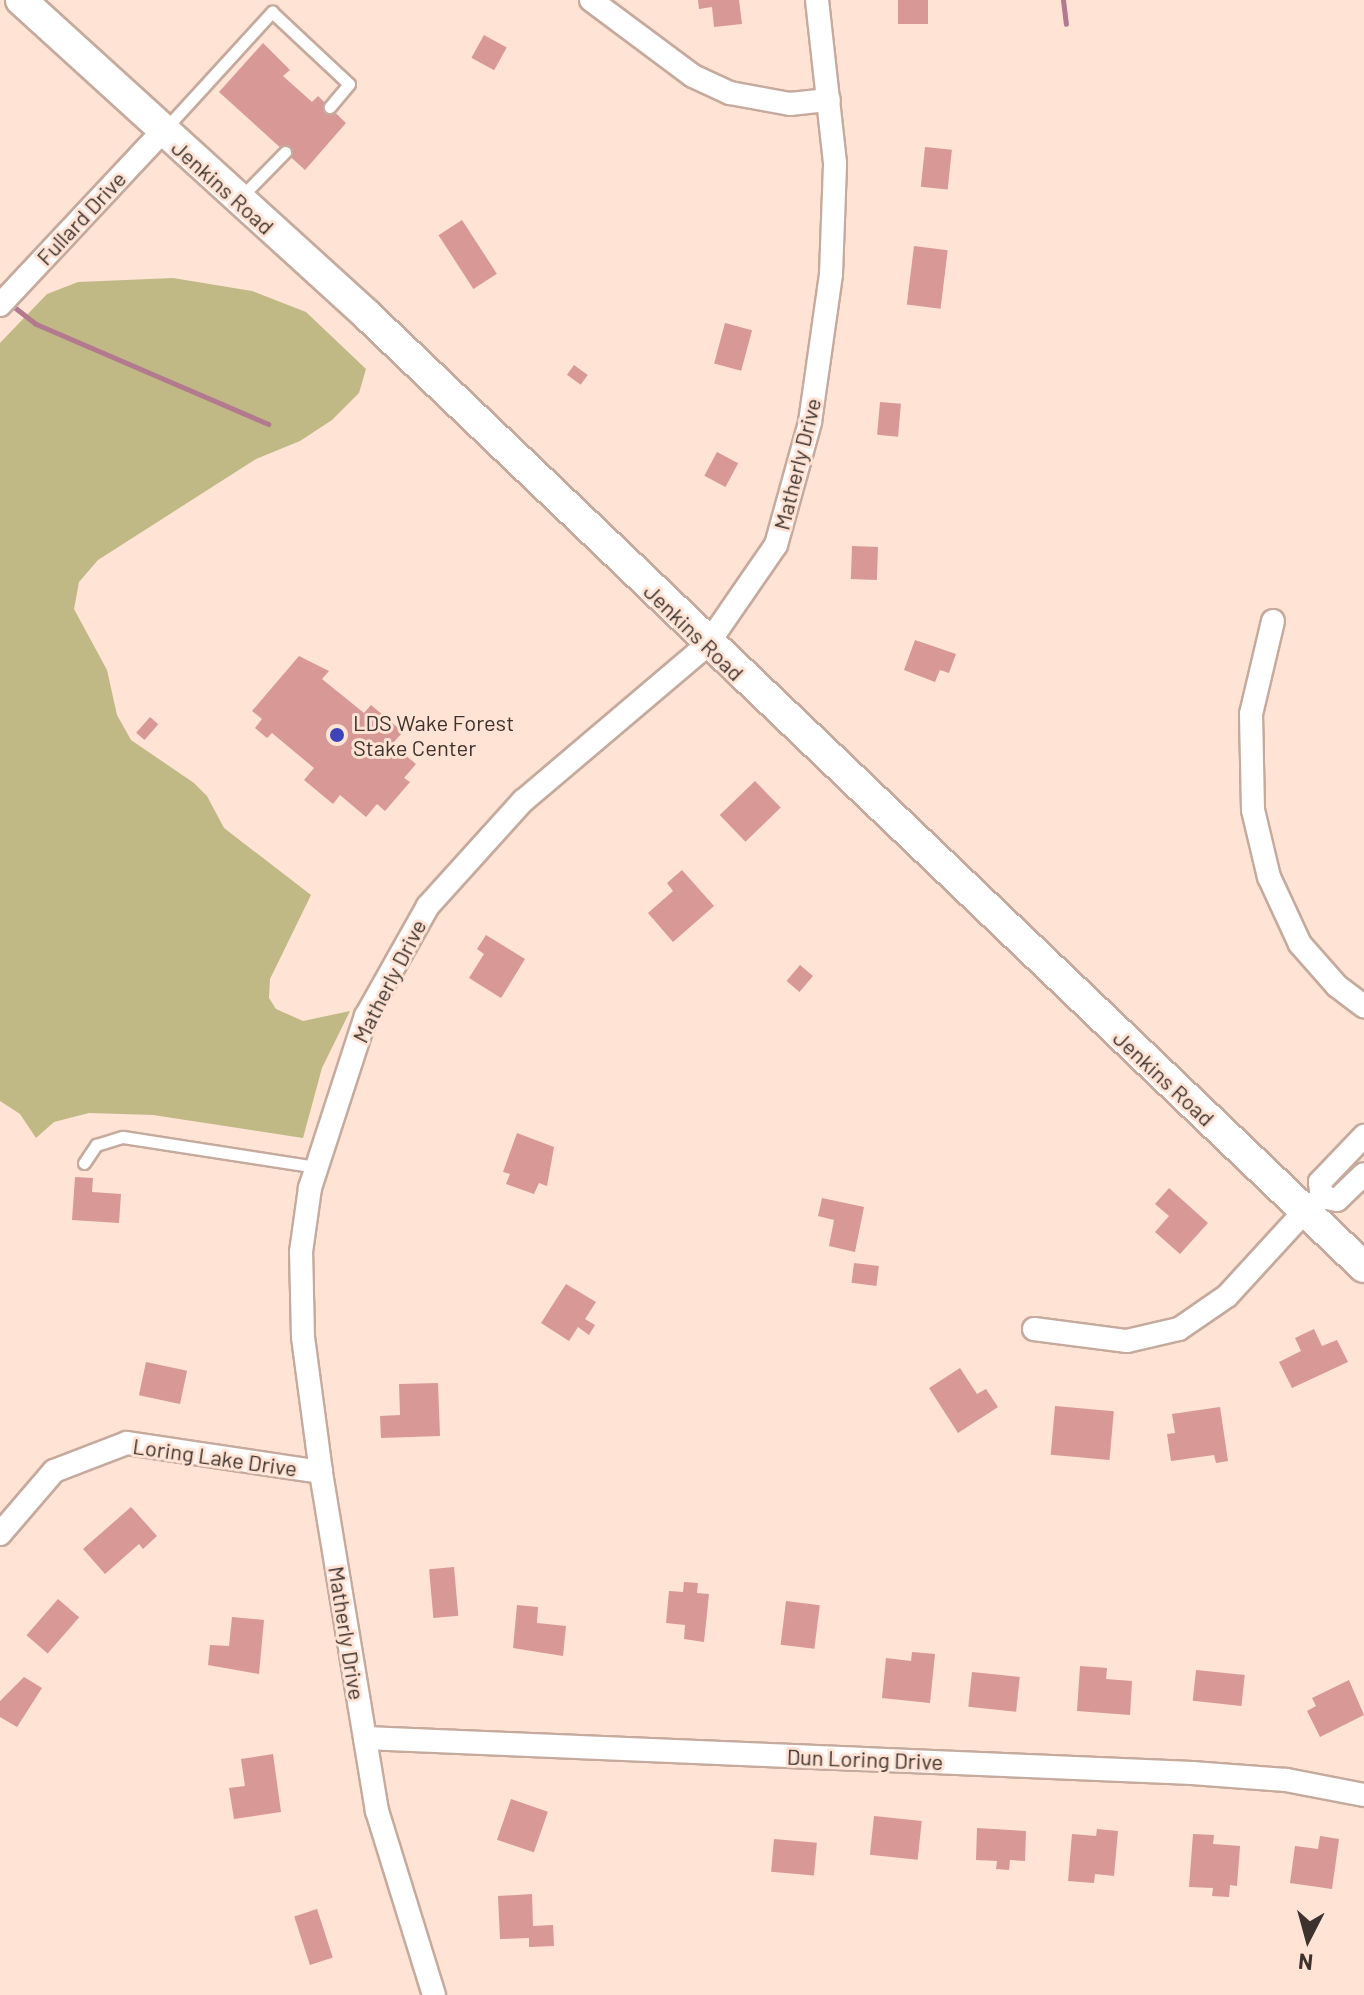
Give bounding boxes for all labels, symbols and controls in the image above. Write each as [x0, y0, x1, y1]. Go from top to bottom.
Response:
street label: Jenkins Road [166, 134, 280, 240]
street label: Fullard Drive [31, 166, 131, 270]
street label: Matherly Drive [768, 395, 826, 533]
street label: Jenkins Road [639, 578, 749, 686]
place label: LDS Wake Forest Stake Center [353, 709, 514, 760]
marker: LDS Wake Forest Stake Center [328, 726, 346, 744]
street label: Matherly Drive [347, 915, 431, 1047]
street label: Jenkins Road [1108, 1025, 1220, 1131]
street label: Loring Lake Drive [131, 1432, 299, 1482]
street label: Matherly Drive [323, 1564, 371, 1702]
street label: Dun Loring Drive [786, 1743, 944, 1775]
north arrow [1268, 1899, 1348, 1979]
text: N [1297, 1949, 1314, 1977]

